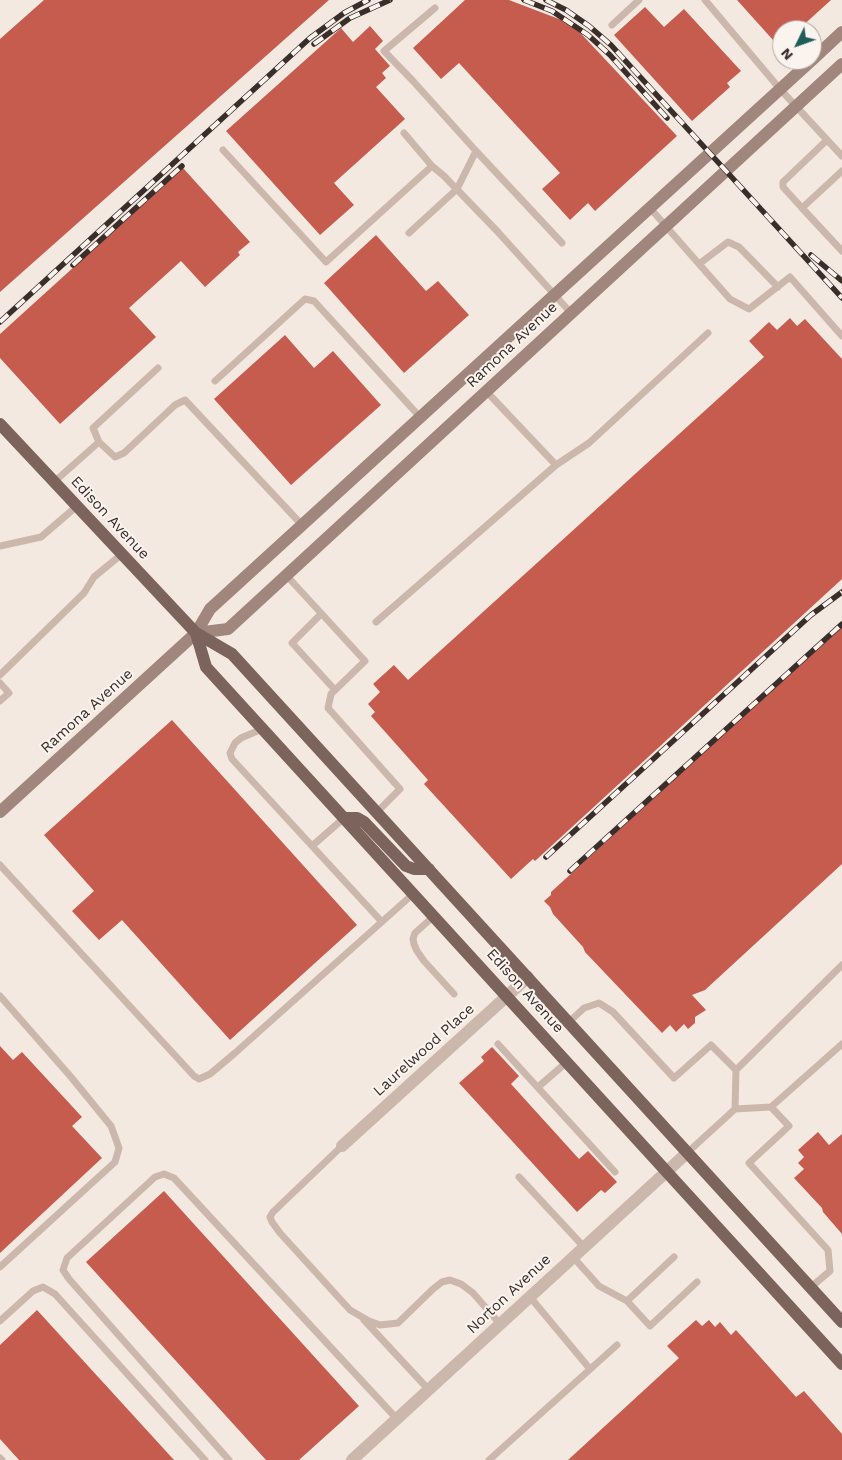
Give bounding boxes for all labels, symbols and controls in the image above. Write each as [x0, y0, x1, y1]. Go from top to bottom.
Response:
north arrow [772, 20, 822, 70]
text: N [777, 45, 796, 64]
street label: Ramona Avenue [463, 298, 561, 392]
street label: Edison Avenue [67, 473, 153, 563]
street label: Ramona Avenue [37, 665, 137, 757]
street label: Edison Avenue [482, 945, 568, 1037]
street label: Laurelwood Place [370, 1000, 478, 1100]
street label: Norton Avenue [463, 1250, 555, 1338]

